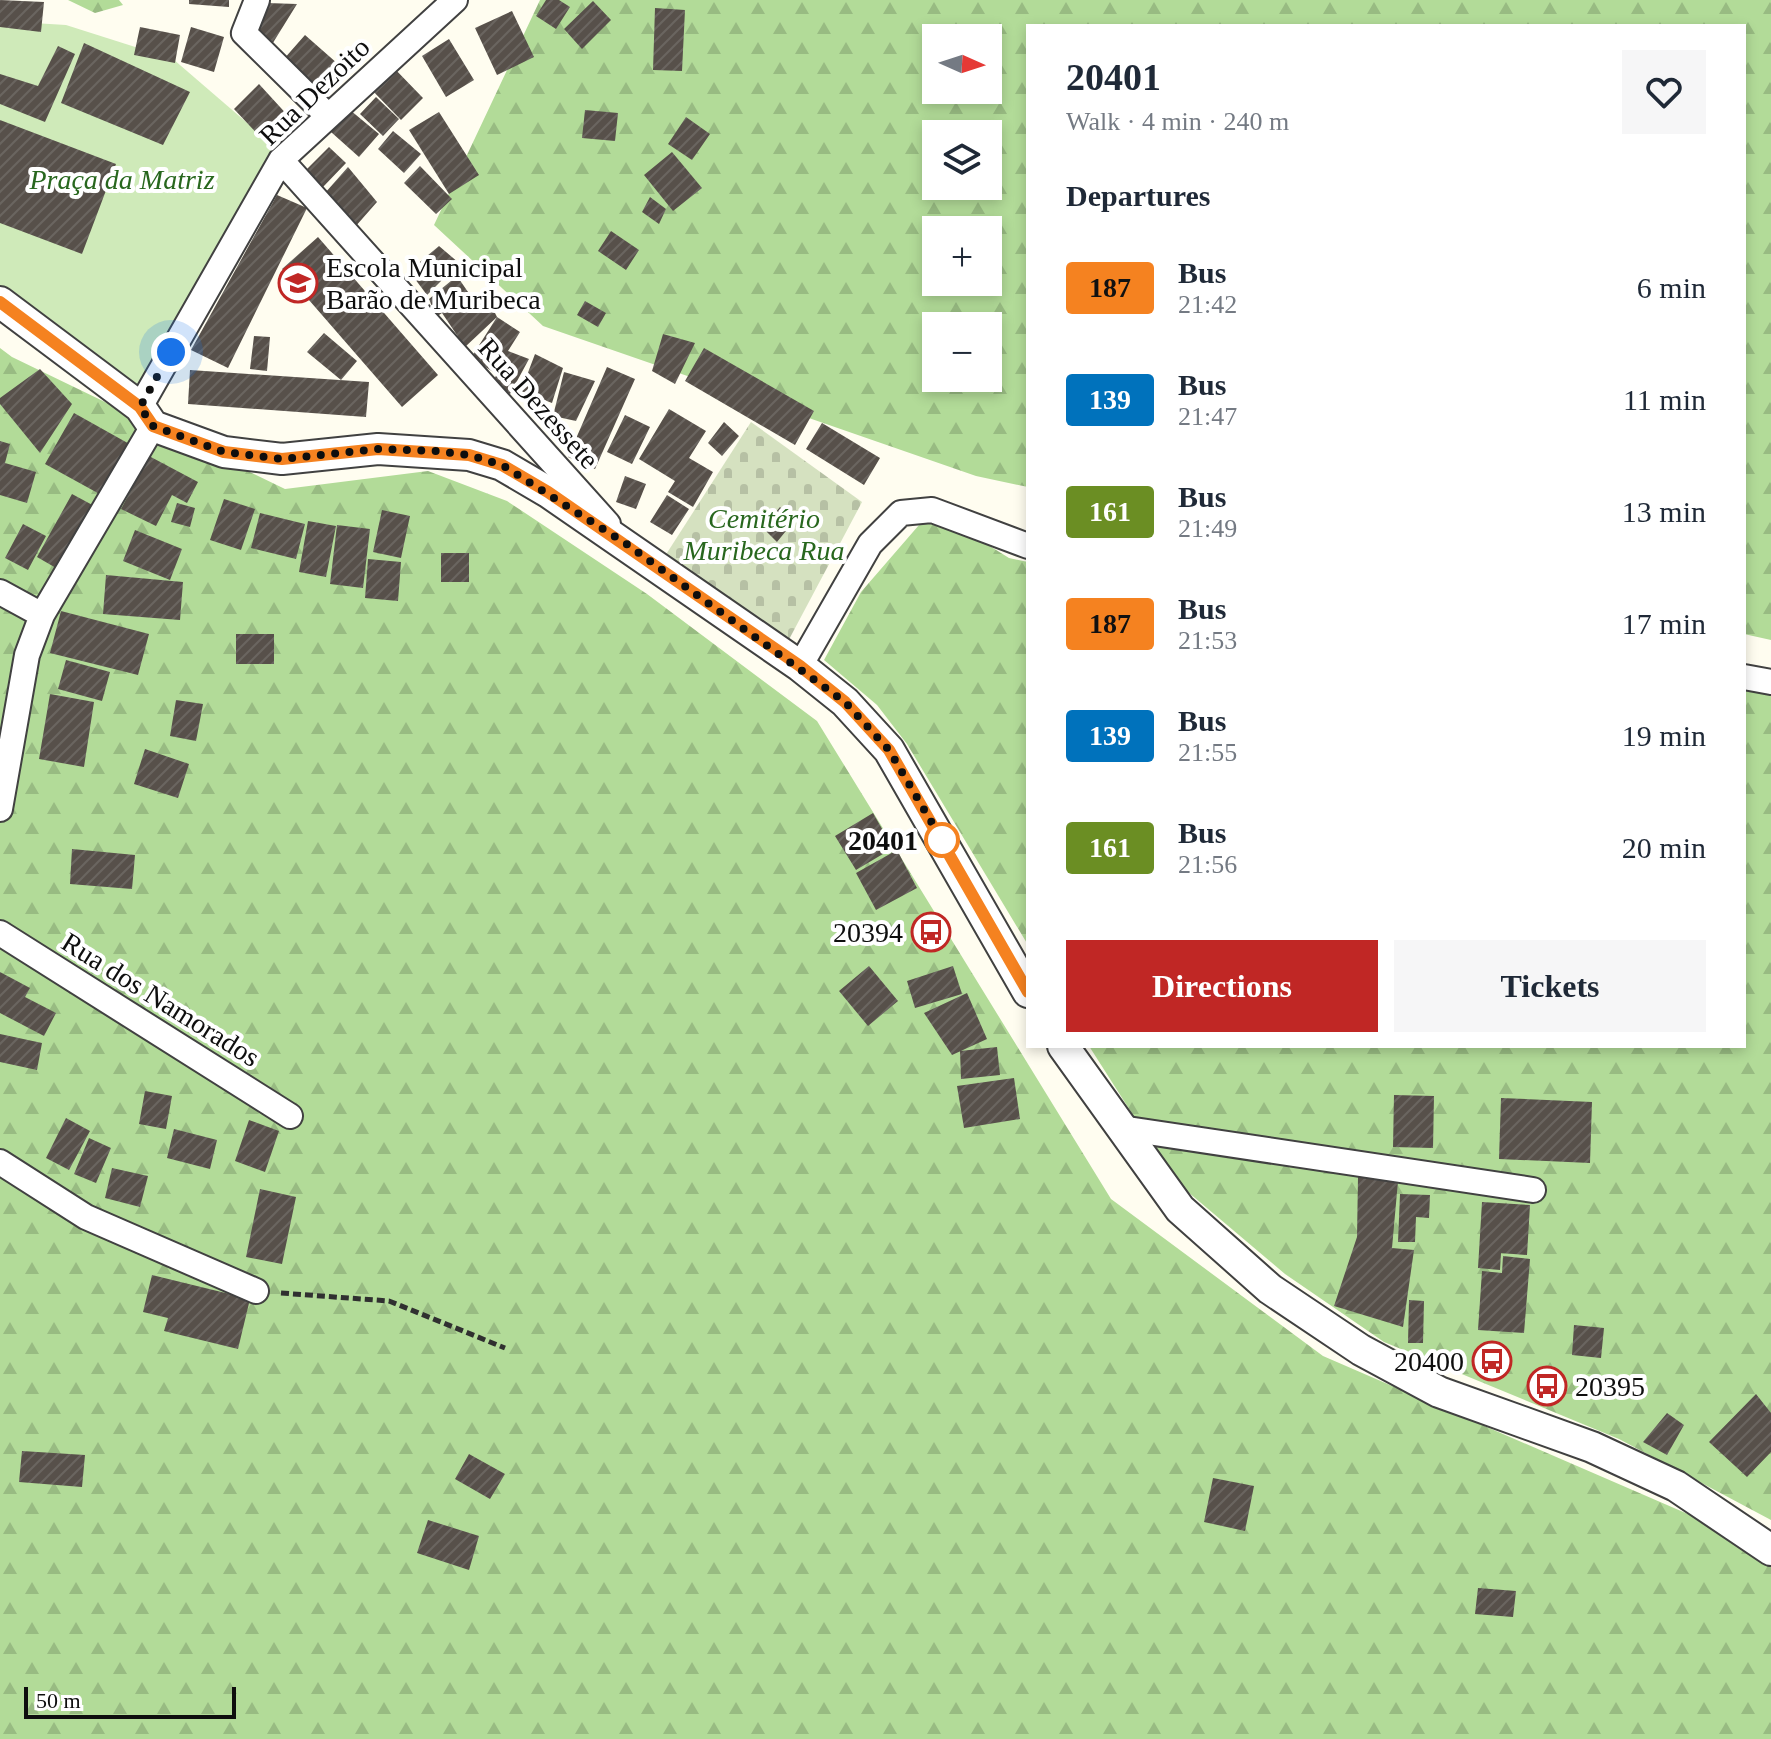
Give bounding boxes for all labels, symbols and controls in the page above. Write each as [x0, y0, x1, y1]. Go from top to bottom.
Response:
north arrow [922, 24, 1002, 104]
map controls [922, 24, 1002, 392]
street label: Rua Dezoito [253, 31, 376, 151]
button: heart [1622, 50, 1706, 134]
text: 20401 [1066, 56, 1161, 98]
text: Walk · 4 min · 240 m [1066, 107, 1289, 136]
button: layers [922, 120, 1002, 200]
park label: Praça da Matriz [28, 164, 215, 195]
text: Departures [1066, 179, 1210, 212]
button: + [922, 216, 1002, 296]
place label: Escola Municipal Barão de Muribeca [326, 252, 541, 315]
text: Bus [1178, 256, 1226, 289]
school or university icon: Escola Municipal Barão de Muribeca [277, 262, 319, 304]
text: 6 min [1637, 271, 1706, 304]
text: 187 [1089, 272, 1131, 303]
text: 21:42 [1178, 290, 1237, 319]
button: − [922, 312, 1002, 392]
your location [151, 332, 191, 372]
street label: Rua Dezessete [472, 332, 605, 475]
text: Bus [1178, 368, 1226, 401]
text: 11 min [1623, 383, 1706, 416]
text: 139 [1089, 384, 1131, 415]
text: 21:47 [1178, 402, 1237, 431]
text: Bus [1178, 480, 1226, 513]
text: 13 min [1622, 495, 1706, 528]
text: 161 [1089, 496, 1131, 527]
park label: Cemitério Muribeca Rua [683, 503, 844, 566]
text: 21:49 [1178, 514, 1237, 543]
text: Bus [1178, 592, 1226, 625]
text: 17 min [1622, 607, 1706, 640]
text: 187 [1089, 608, 1131, 639]
text: 21:53 [1178, 626, 1237, 655]
text: Bus [1178, 704, 1226, 737]
text: 19 min [1622, 719, 1706, 752]
text: 139 [1089, 720, 1131, 751]
text: 21:55 [1178, 738, 1237, 767]
text: Bus [1178, 816, 1226, 849]
marker: 20401 [925, 823, 959, 857]
place label: 20401 [848, 825, 918, 856]
text: 20 min [1622, 831, 1706, 864]
text: 161 [1089, 832, 1131, 863]
text: 21:56 [1178, 850, 1237, 879]
bus stop icon: 20394 [910, 911, 952, 953]
place label: 20394 [833, 917, 903, 948]
street label: Rua dos Namorados [56, 926, 265, 1073]
button: Directions [1066, 940, 1378, 1032]
button: Tickets [1394, 940, 1706, 1032]
bus stop icon: 20400 [1471, 1340, 1513, 1382]
place label: 20400 [1394, 1346, 1464, 1377]
bus stop icon: 20395 [1526, 1365, 1568, 1407]
place label: 20395 [1575, 1371, 1645, 1402]
scale bar [24, 1683, 236, 1719]
text: 50 m [36, 1688, 81, 1713]

